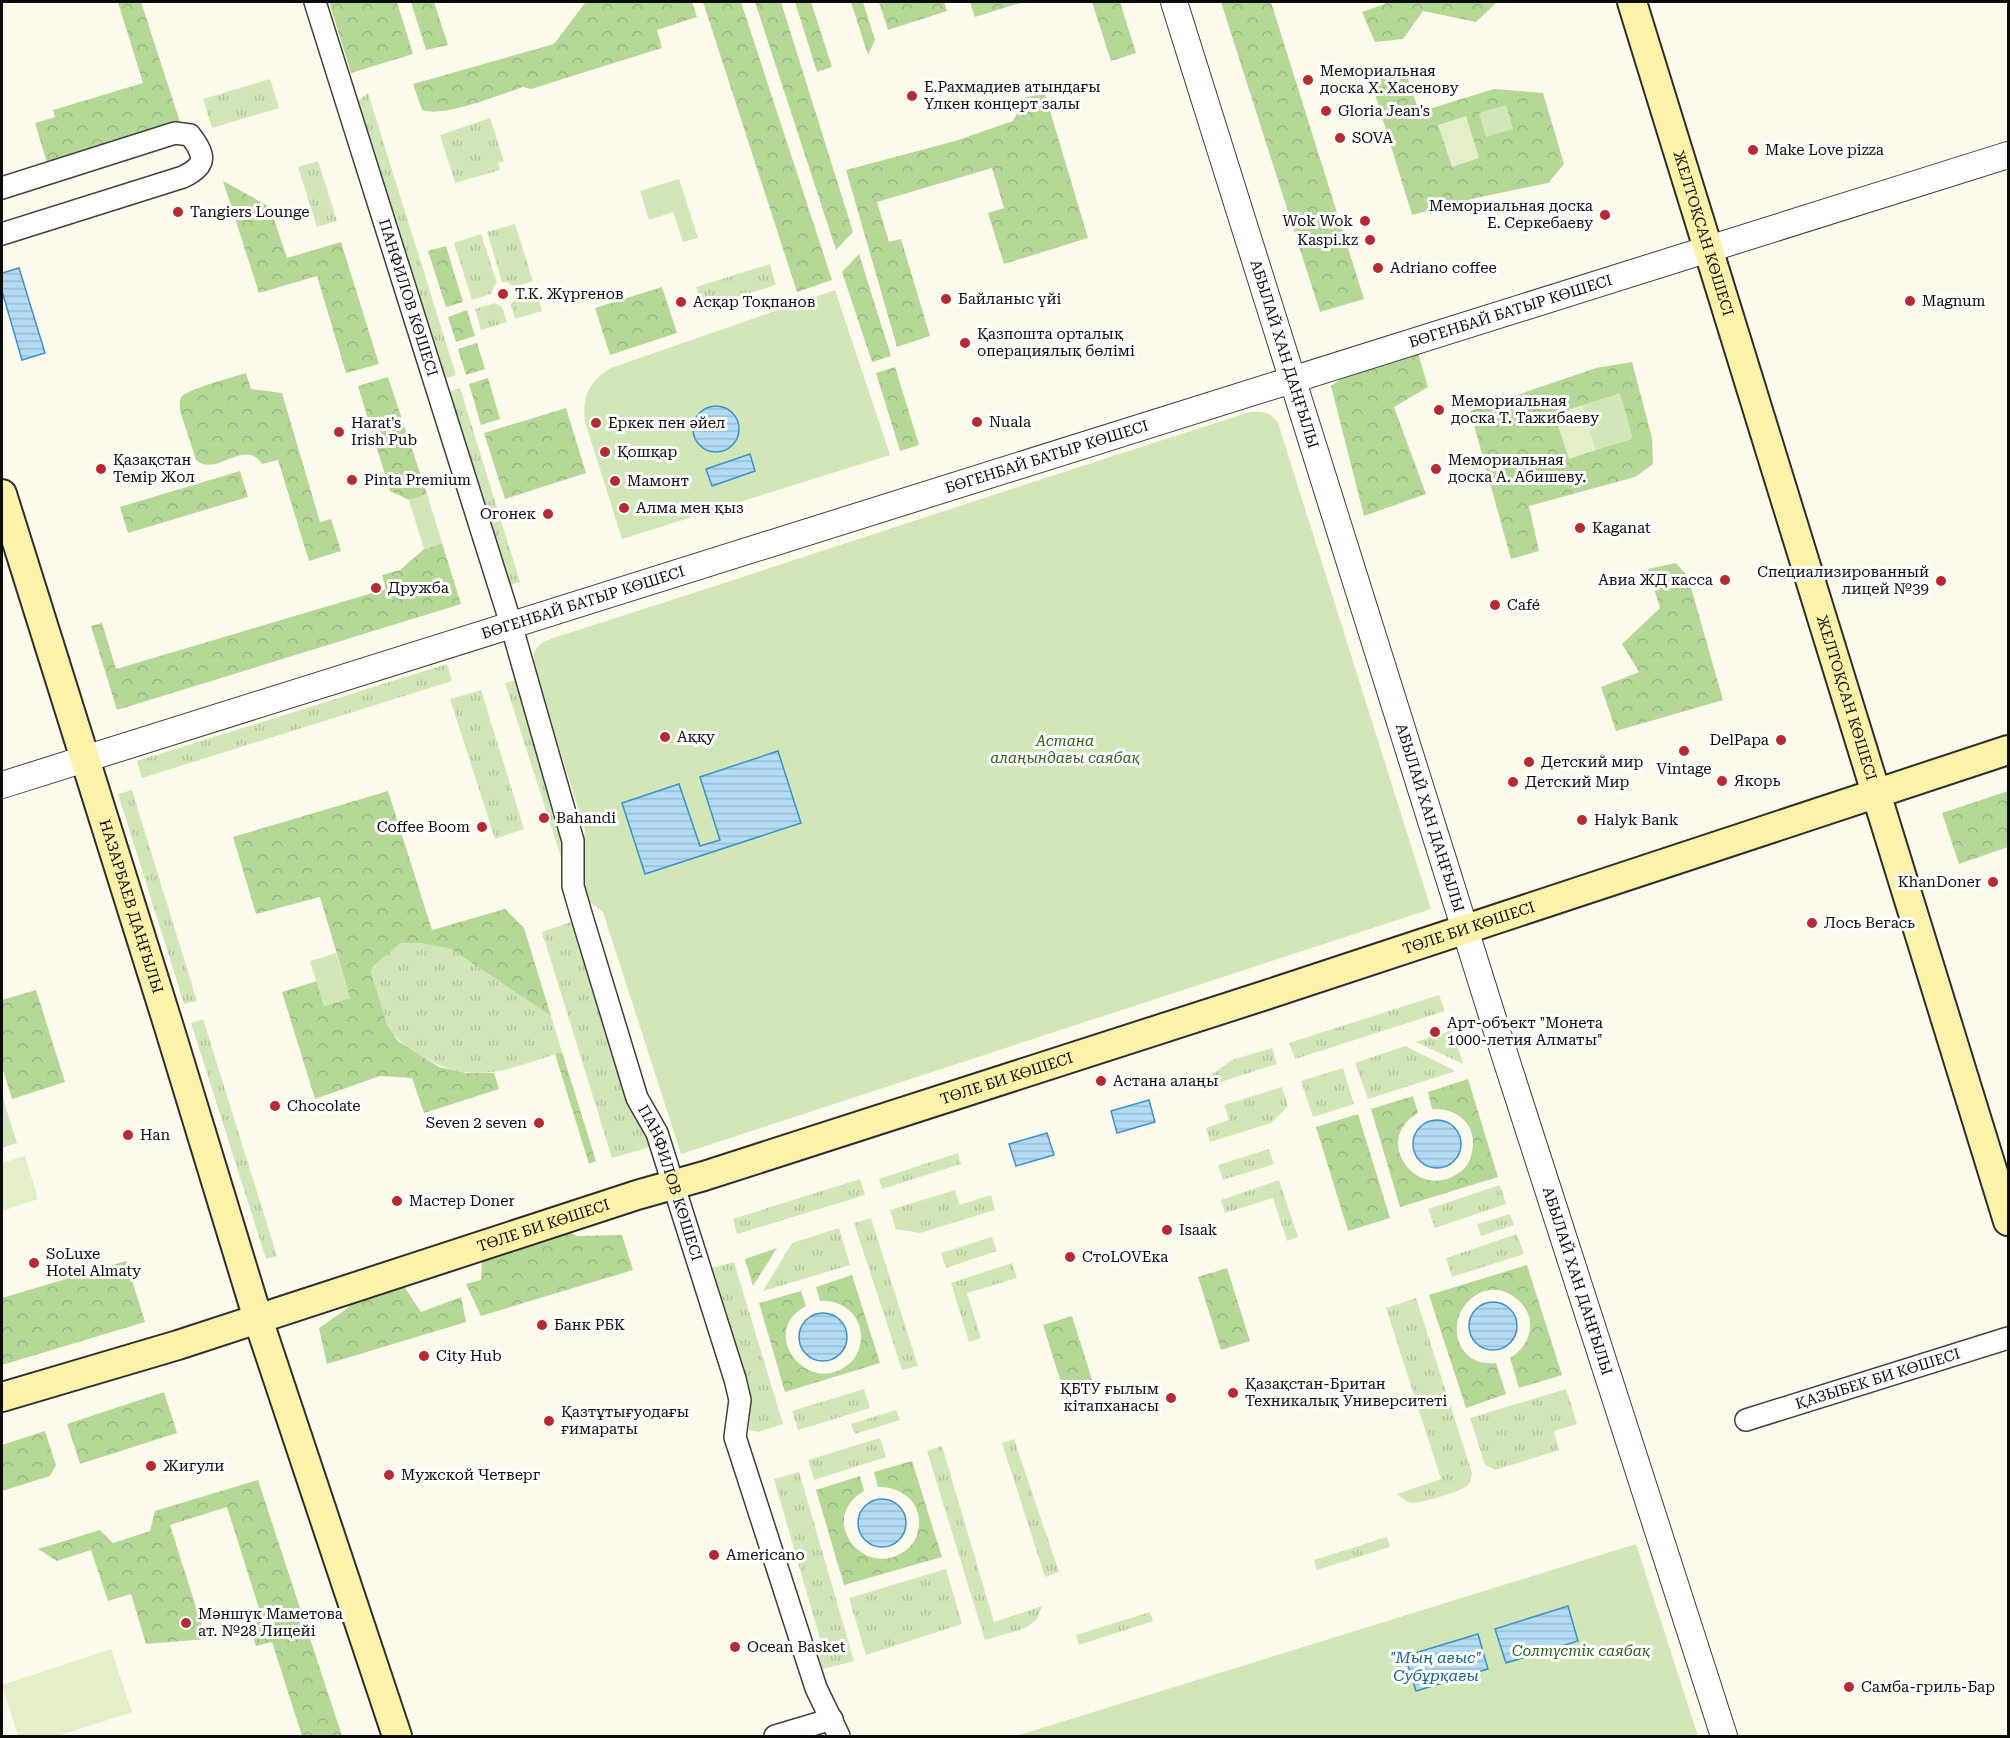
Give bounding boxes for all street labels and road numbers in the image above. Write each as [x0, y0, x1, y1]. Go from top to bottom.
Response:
street label: ЖЕЛТОҚСАН КӨШЕСІ [1669, 148, 1737, 318]
street label: ПАНФИЛОВ КӨШЕСІ [375, 217, 441, 379]
street label: АБЫЛАЙ ХАН ДАҢҒЫЛЫ [1246, 258, 1322, 451]
street label: БӨГЕНБАЙ БАТЫР КӨШЕСІ [1406, 271, 1614, 352]
street label: БӨГЕНБАЙ БАТЫР КӨШЕСІ [943, 417, 1151, 497]
street label: БӨГЕНБАЙ БАТЫР КӨШЕСІ [479, 562, 687, 643]
street label: ЖЕЛТОҚСАН КӨШЕСІ [1813, 613, 1881, 783]
street label: АБЫЛАЙ ХАН ДАҢҒЫЛЫ [1392, 721, 1468, 914]
street label: НАЗАРБАЕВ ДАҢҒЫЛЫ [95, 817, 167, 995]
street label: ТӨЛЕ БИ КӨШЕСІ [1400, 898, 1537, 958]
street label: ТӨЛЕ БИ КӨШЕСІ [938, 1049, 1075, 1108]
street label: ПАНФИЛОВ КӨШЕСІ [634, 1102, 706, 1263]
street label: АБЫЛАЙ ХАН ДАҢҒЫЛЫ [1539, 1185, 1616, 1377]
street label: ТӨЛЕ БИ КӨШЕСІ [475, 1196, 612, 1256]
street label: ҚАЗЫБЕК БИ КӨШЕСІ [1793, 1345, 1962, 1413]

